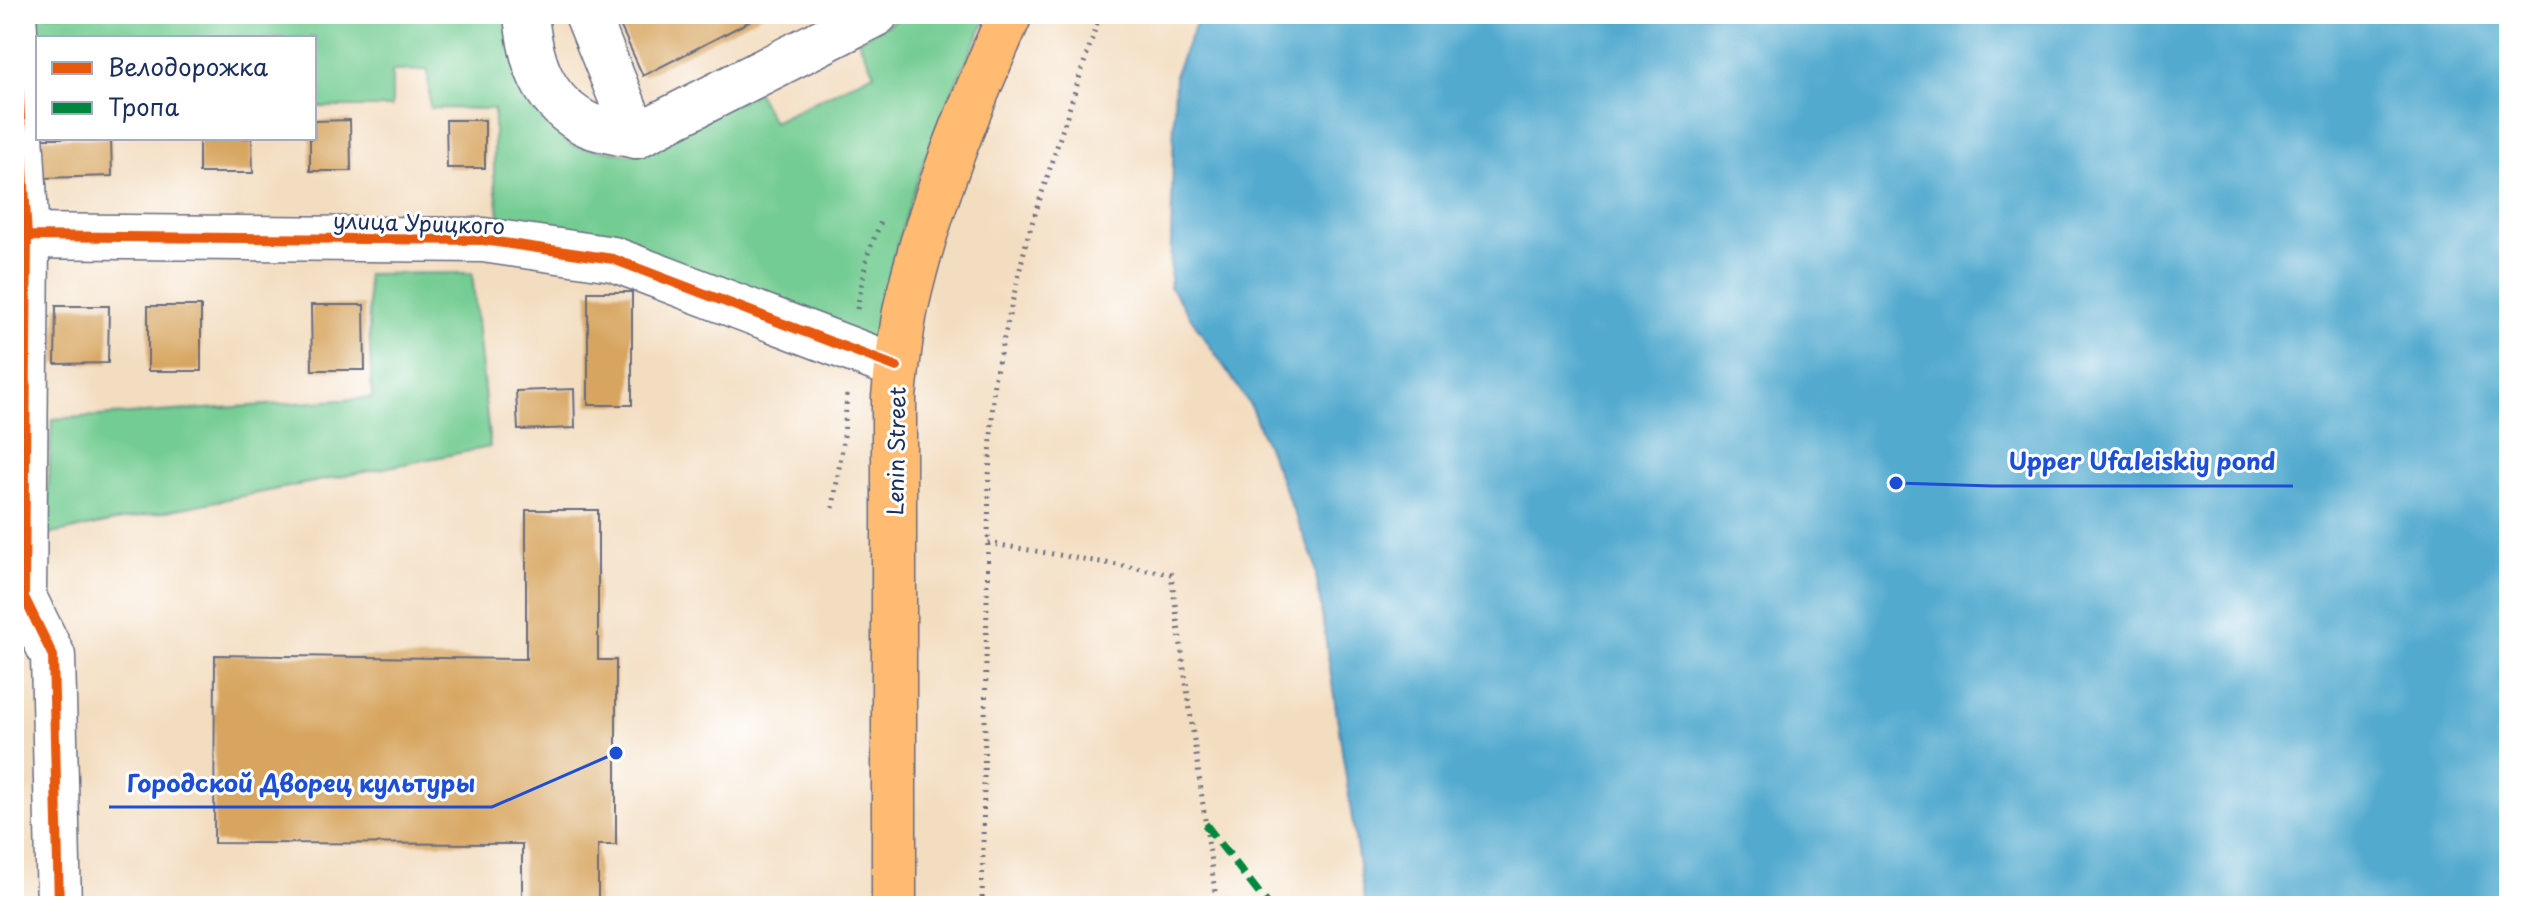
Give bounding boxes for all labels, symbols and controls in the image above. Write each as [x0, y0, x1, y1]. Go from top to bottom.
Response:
legend [36, 36, 316, 140]
text: Велодорожка [108, 48, 268, 84]
text: Тропа [108, 88, 179, 124]
street label: улица Урицкого [332, 203, 506, 241]
street label: Lenin Street [877, 386, 913, 516]
callout: Upper Ufaleiskiy pond [1992, 438, 2293, 486]
text: Upper Ufaleiskiy pond [2009, 442, 2276, 478]
callout: Городской Дворец культуры [109, 759, 492, 807]
text: Городской Дворец культуры [127, 764, 475, 800]

